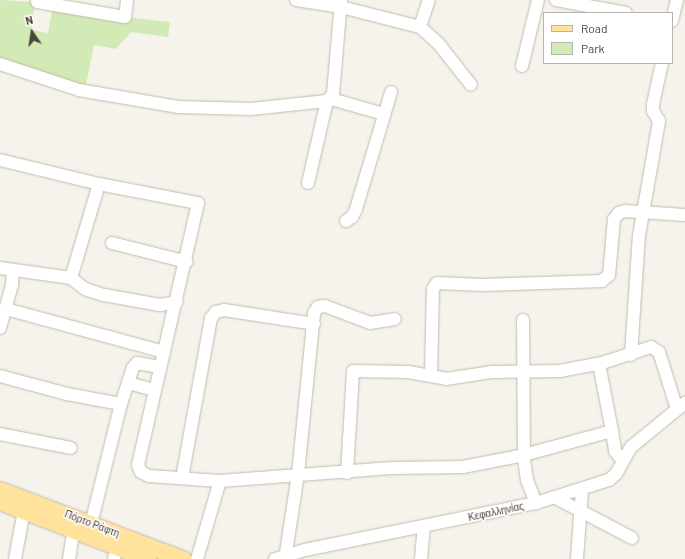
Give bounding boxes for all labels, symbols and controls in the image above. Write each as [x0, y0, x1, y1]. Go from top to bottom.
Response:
north arrow [12, 12, 52, 52]
legend [543, 12, 673, 64]
text: N [24, 13, 34, 27]
text: Road [581, 21, 608, 35]
text: Park [581, 41, 605, 55]
street label: Κεφαλληνίας [467, 500, 525, 524]
street label: Πόρτο Ράφτη [63, 508, 121, 540]

